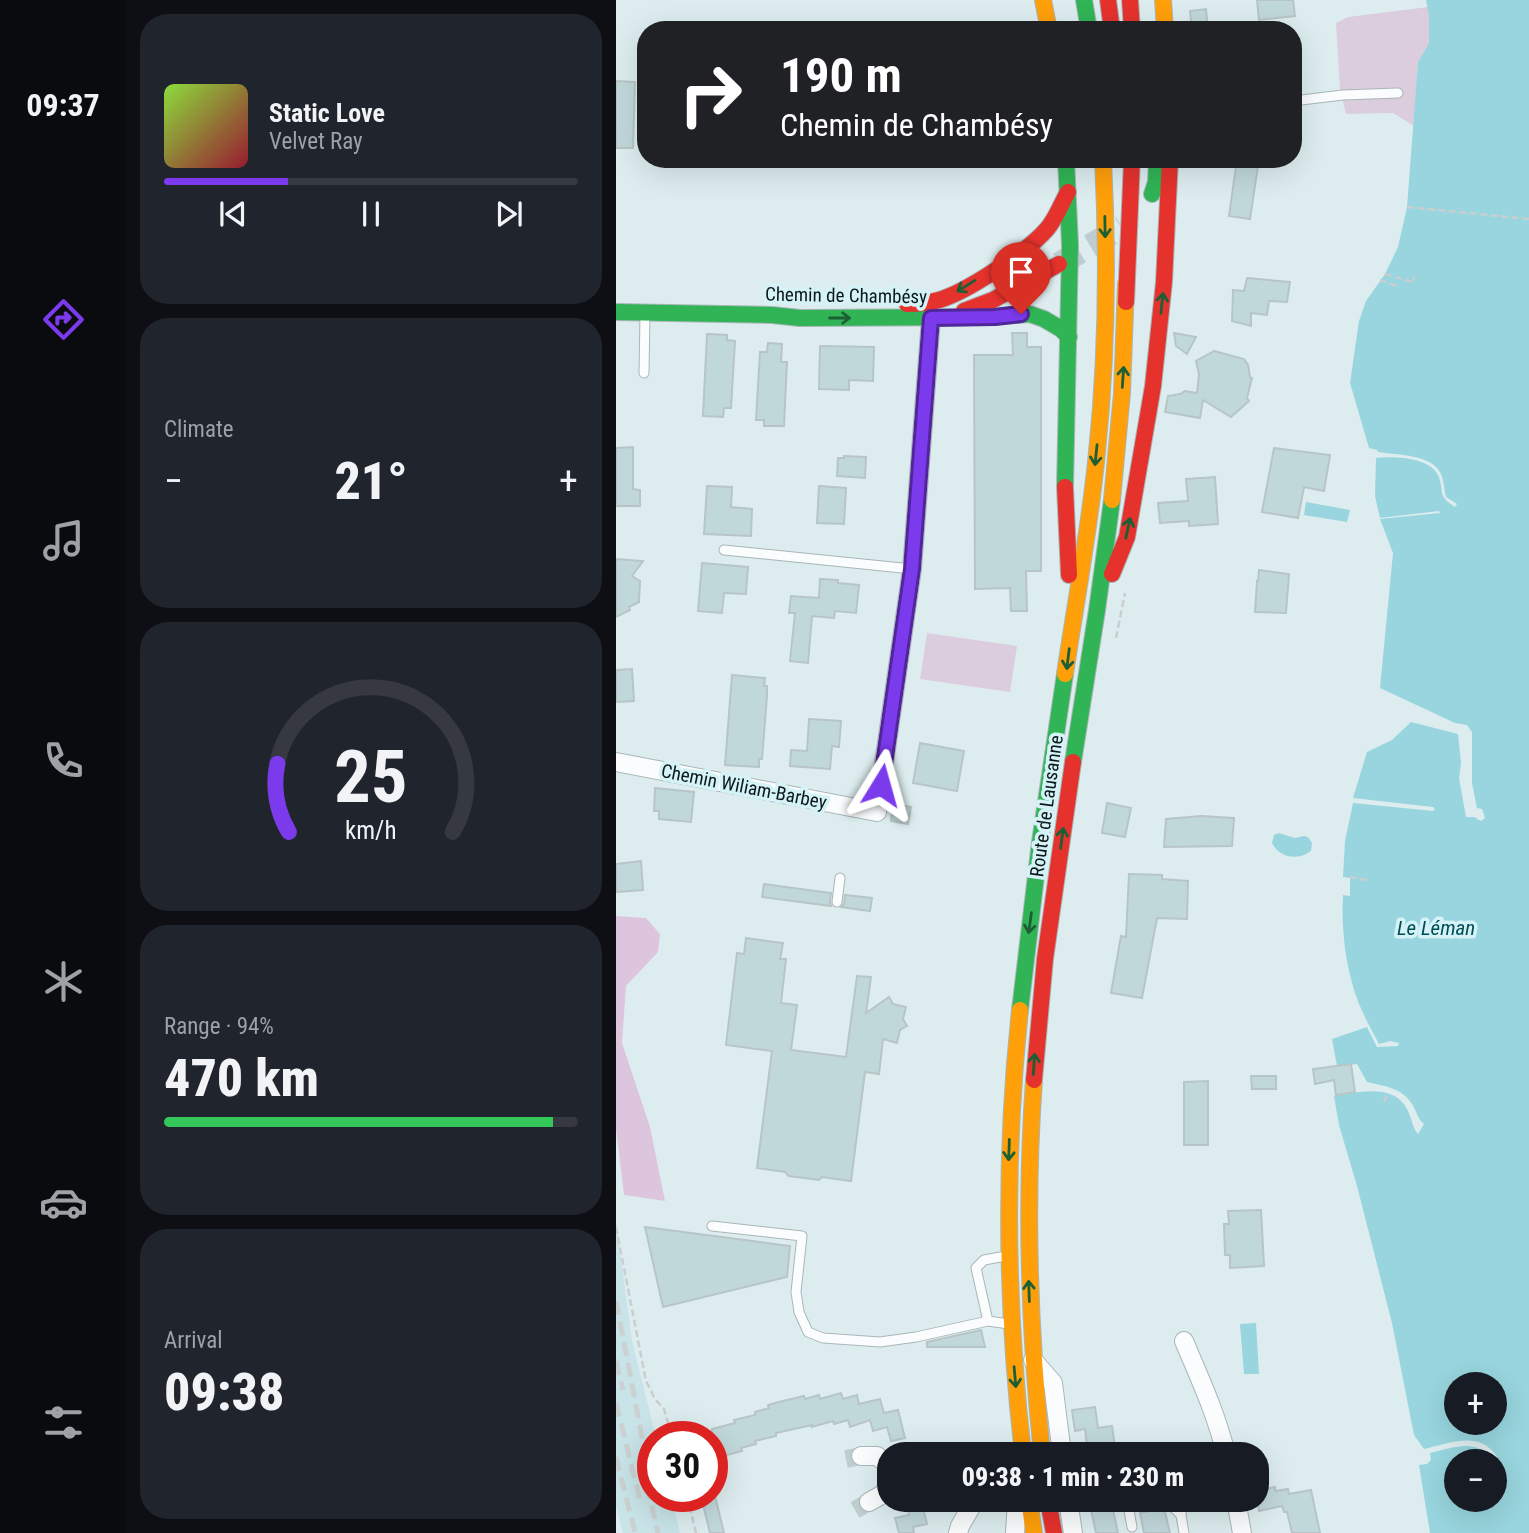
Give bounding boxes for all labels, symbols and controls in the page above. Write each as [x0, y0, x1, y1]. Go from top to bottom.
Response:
text: 190 m [780, 47, 902, 104]
icon: right [665, 49, 756, 140]
text: 09:37 [26, 86, 100, 124]
text: Static Love [269, 98, 385, 128]
text: Chemin de Chambésy [780, 106, 1053, 144]
text: Velvet Ray [269, 128, 363, 155]
icon: previous [214, 195, 252, 233]
icon: pause [352, 195, 390, 233]
icon: next [490, 195, 528, 233]
one-way arrow [1099, 216, 1112, 239]
pin [991, 242, 1051, 314]
icon: arrive [1002, 253, 1040, 291]
one-way arrow [957, 280, 977, 294]
street label: Chemin de Chambésy [765, 283, 927, 308]
one-way arrow [1156, 292, 1169, 315]
icon: directions [39, 295, 88, 344]
one-way arrow [828, 311, 851, 325]
one-way arrow [1116, 365, 1129, 388]
text: Climate [164, 416, 234, 443]
one-way arrow [1089, 443, 1102, 465]
text: 21° [334, 451, 408, 512]
text: − [164, 459, 183, 503]
text: + [559, 459, 578, 503]
icon: music [39, 516, 88, 565]
one-way arrow [1122, 517, 1136, 540]
one-way arrow [1061, 647, 1074, 669]
street label: Route de Lausanne [1025, 734, 1068, 878]
text: 25 [334, 735, 408, 821]
icon: phone [39, 736, 88, 785]
position arrow [844, 748, 918, 822]
street label: Chemin Wiliam-Barbey [659, 759, 829, 814]
text: km/h [345, 816, 397, 845]
one-way arrow [1056, 827, 1069, 850]
one-way arrow [1023, 912, 1036, 934]
water label: Le Léman [1397, 916, 1475, 940]
icon: climate [39, 957, 88, 1006]
text: Range · 94% [164, 1013, 274, 1040]
text: 470 km [164, 1048, 319, 1109]
one-way arrow [1028, 1053, 1041, 1076]
one-way arrow [1003, 1138, 1016, 1161]
icon: car [39, 1178, 88, 1227]
one-way arrow [1022, 1280, 1036, 1303]
text: Arrival [164, 1327, 223, 1354]
text: 09:38 [164, 1362, 284, 1423]
one-way arrow [1009, 1365, 1022, 1388]
map controls [1444, 1372, 1507, 1512]
button: + [1444, 1372, 1507, 1435]
icon: filters [39, 1398, 88, 1447]
speed limit sign: 30 [637, 1421, 728, 1512]
button: − [1444, 1449, 1507, 1512]
text: 09:38 · 1 min · 230 m [962, 1462, 1184, 1492]

